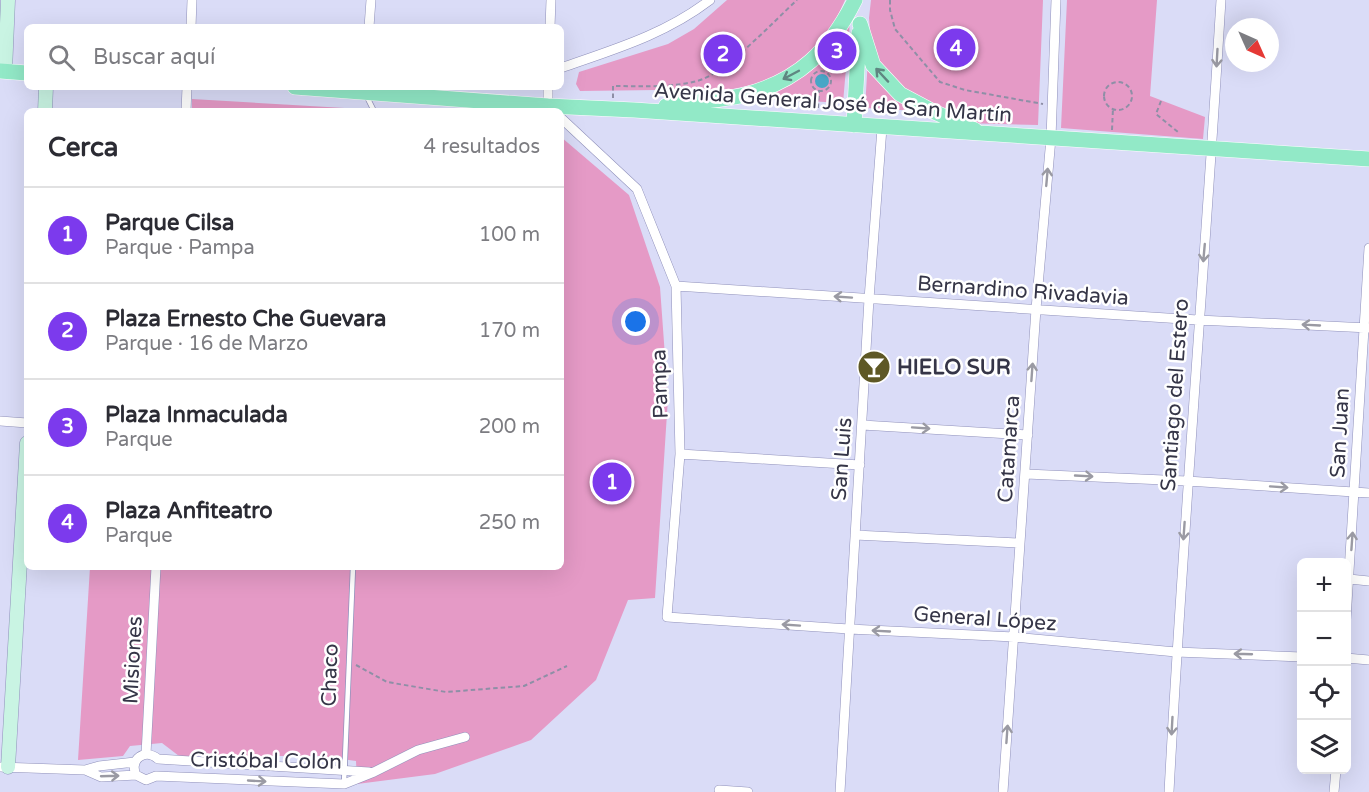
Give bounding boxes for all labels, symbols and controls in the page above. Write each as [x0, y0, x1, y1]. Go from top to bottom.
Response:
north arrow [1225, 18, 1279, 72]
search box [24, 24, 564, 90]
pin: 4 [936, 26, 976, 70]
pin: 3 [818, 28, 856, 74]
pin: 2 [704, 32, 742, 76]
icon: search [45, 41, 78, 74]
text: Buscar aquí [93, 44, 215, 70]
one-way arrow [1212, 48, 1223, 68]
one-way arrow [875, 67, 889, 82]
one-way arrow [783, 70, 801, 81]
street label: Avenida General José de San Martín [653, 78, 1013, 128]
text: Cerca [48, 132, 118, 163]
text: 4 resultados [424, 135, 540, 159]
one-way arrow [1042, 168, 1053, 188]
text: Parque Cilsa [105, 210, 234, 236]
text: 1 [61, 223, 74, 247]
text: 100 m [479, 223, 540, 247]
text: Parque · Pampa [105, 236, 255, 260]
one-way arrow [1198, 242, 1209, 262]
street label: Bernardino Rivadavia [916, 271, 1130, 311]
one-way arrow [834, 292, 854, 303]
street label: Santiago del Estero [1156, 298, 1194, 492]
text: Plaza Ernesto Che Guevara [105, 306, 386, 332]
your location [621, 307, 650, 336]
text: 2 [61, 319, 74, 343]
text: 170 m [479, 319, 540, 343]
one-way arrow [1301, 320, 1321, 331]
text: Parque · 16 de Marzo [105, 332, 308, 356]
street label: Pampa [646, 349, 674, 419]
bar icon: HIELO SUR [856, 349, 892, 385]
place label: HIELO SUR [897, 355, 1011, 380]
one-way arrow [1027, 362, 1038, 382]
street label: San Juan [1325, 387, 1355, 479]
street label: Catamarca [993, 394, 1025, 504]
text: Plaza Inmaculada [105, 402, 288, 428]
text: 3 [61, 415, 74, 439]
text: 200 m [479, 415, 540, 439]
street label: San Luis [827, 417, 857, 501]
one-way arrow [910, 423, 930, 434]
text: Parque [105, 428, 173, 452]
pin: 1 [592, 460, 632, 504]
one-way arrow [1074, 471, 1094, 482]
one-way arrow [1268, 482, 1288, 493]
text: Plaza Anfiteatro [105, 498, 273, 524]
text: 4 [61, 511, 74, 535]
text: 250 m [479, 511, 540, 535]
one-way arrow [1178, 521, 1189, 541]
text: Parque [105, 524, 173, 548]
one-way arrow [1347, 532, 1358, 551]
map controls [1297, 558, 1351, 774]
button: + [1297, 558, 1351, 612]
street label: General López [913, 602, 1057, 636]
button: − [1297, 612, 1351, 666]
street label: Misiones [118, 615, 148, 705]
one-way arrow [781, 620, 801, 631]
one-way arrow [871, 625, 891, 636]
street label: Chaco [316, 643, 344, 707]
one-way arrow [1234, 649, 1254, 660]
button: locate [1297, 666, 1351, 720]
one-way arrow [1167, 715, 1178, 735]
button: layers [1297, 720, 1351, 774]
one-way arrow [1002, 724, 1013, 744]
street label: Cristóbal Colón [190, 747, 342, 775]
one-way arrow [100, 770, 120, 782]
one-way arrow [246, 775, 266, 786]

